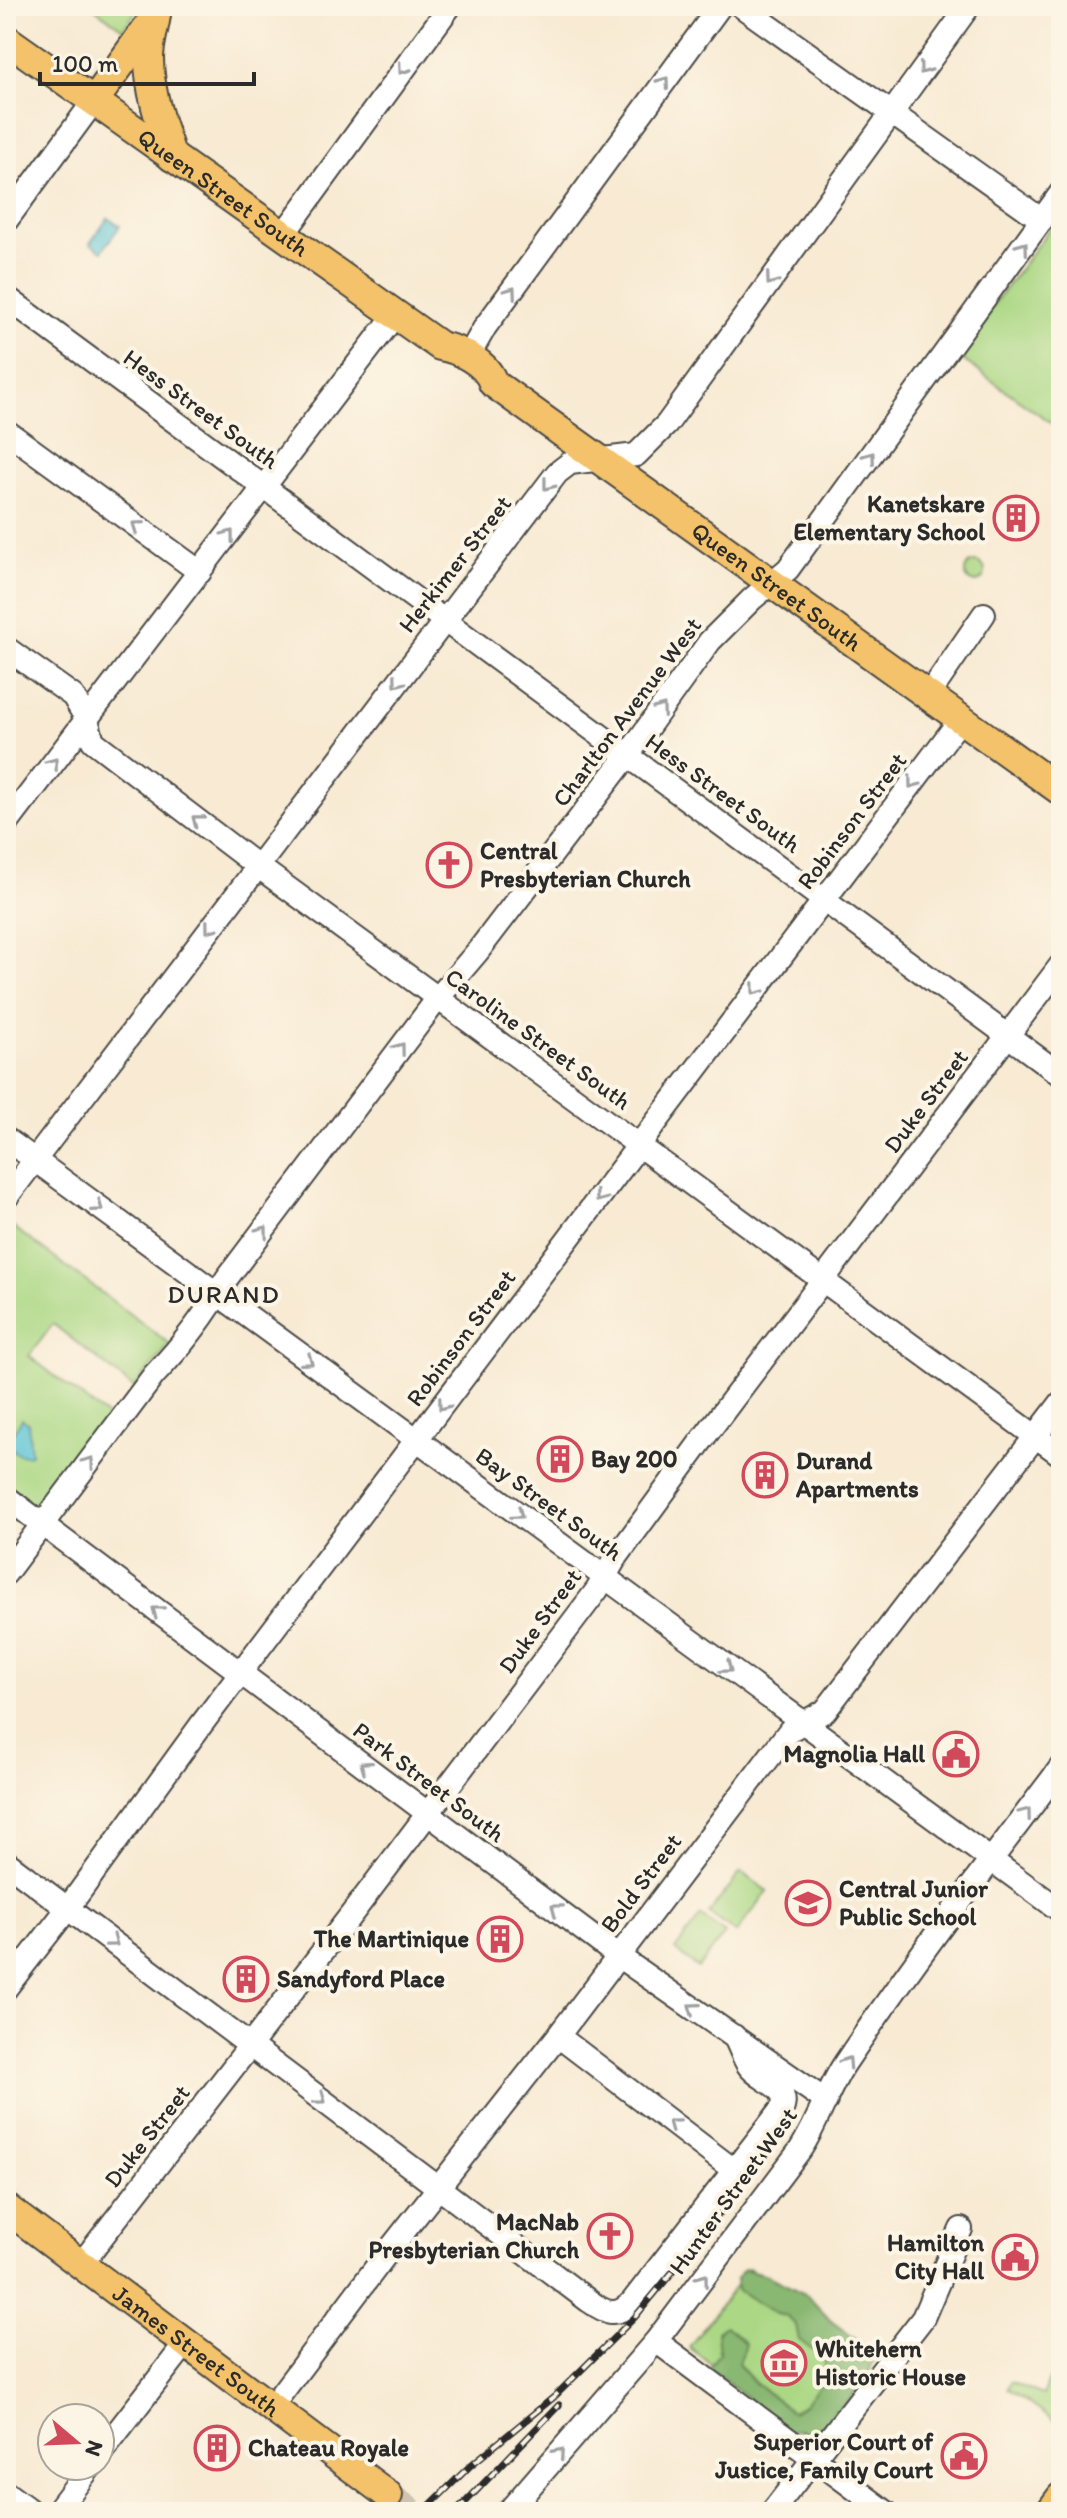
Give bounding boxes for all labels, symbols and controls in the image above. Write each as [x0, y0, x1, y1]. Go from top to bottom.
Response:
scale bar [40, 36, 254, 86]
text: 100 m [52, 49, 118, 78]
one-way arrow [399, 60, 413, 75]
one-way arrow [919, 61, 933, 75]
one-way arrow [654, 77, 669, 91]
street label: Queen Street South [132, 122, 315, 263]
one-way arrow [1013, 241, 1028, 255]
one-way arrow [766, 271, 781, 286]
one-way arrow [501, 287, 516, 301]
street label: Hess Street South [118, 343, 285, 475]
one-way arrow [860, 451, 875, 466]
one-way arrow [544, 476, 558, 491]
street label: Herkimer Street [392, 489, 517, 638]
place label: Kanetskare Elementary School [794, 489, 985, 547]
building icon: Kanetskare Elementary School [992, 494, 1040, 542]
street label: Queen Street South [686, 515, 868, 657]
one-way arrow [131, 522, 145, 536]
one-way arrow [219, 529, 233, 543]
street label: Charlton Avenue West [546, 611, 707, 812]
one-way arrow [393, 673, 407, 688]
one-way arrow [651, 704, 666, 718]
street label: Hess Street South [640, 727, 807, 859]
street label: Robinson Street [791, 747, 912, 895]
one-way arrow [44, 757, 58, 772]
one-way arrow [909, 774, 923, 788]
one-way arrow [191, 816, 206, 830]
place label: Central Presbyterian Church [480, 836, 691, 894]
church icon: Central Presbyterian Church [425, 841, 473, 889]
one-way arrow [205, 919, 220, 933]
street label: Caroline Street South [440, 962, 637, 1116]
one-way arrow [752, 981, 766, 996]
one-way arrow [391, 1042, 405, 1057]
street label: Duke Street [877, 1043, 974, 1158]
one-way arrow [595, 1189, 609, 1203]
one-way arrow [89, 1197, 104, 1212]
one-way arrow [253, 1225, 267, 1239]
street label: Robinson Street [400, 1264, 521, 1412]
district label: DURAND [167, 1278, 281, 1310]
one-way arrow [299, 1351, 313, 1365]
one-way arrow [439, 1396, 453, 1411]
building icon: Bay 200 [536, 1435, 584, 1483]
street label: Bay Street South [470, 1441, 629, 1567]
place label: Bay 200 [591, 1444, 678, 1474]
place label: Durand Apartments [795, 1446, 919, 1504]
building icon: Durand Apartments [741, 1451, 789, 1499]
one-way arrow [79, 1456, 93, 1471]
one-way arrow [509, 1504, 523, 1519]
street label: Duke Street [492, 1563, 587, 1679]
one-way arrow [151, 1606, 166, 1620]
one-way arrow [719, 1658, 733, 1672]
street label: Park Street South [348, 1715, 511, 1848]
public building icon: Magnolia Hall [932, 1730, 980, 1778]
place label: Magnolia Hall [784, 1739, 925, 1769]
one-way arrow [359, 1762, 374, 1776]
one-way arrow [1016, 1808, 1031, 1822]
street label: Bold Street [594, 1827, 687, 1938]
place label: Central Junior Public School [839, 1874, 988, 1931]
school or university icon: Central Junior Public School [784, 1879, 832, 1927]
one-way arrow [550, 1905, 564, 1919]
building icon: The Martinique [476, 1915, 524, 1963]
place label: The Martinique [313, 1924, 469, 1954]
one-way arrow [104, 1933, 119, 1947]
building icon: Sandyford Place [222, 1955, 270, 2003]
place label: Sandyford Place [277, 1964, 445, 1994]
one-way arrow [688, 2003, 702, 2018]
one-way arrow [837, 2056, 852, 2070]
street label: Duke Street [97, 2079, 196, 2193]
one-way arrow [312, 2089, 327, 2103]
street label: Hunter Street West [662, 2102, 803, 2280]
one-way arrow [667, 2119, 682, 2133]
place label: MacNab Presbyterian Church [369, 2207, 580, 2265]
church icon: MacNab Presbyterian Church [586, 2212, 634, 2260]
place label: Hamilton City Hall [887, 2228, 984, 2286]
public building icon: Hamilton City Hall [991, 2233, 1039, 2281]
one-way arrow [693, 2273, 707, 2288]
street label: James Street South [107, 2278, 286, 2423]
place label: Whitehern Historic House [815, 2334, 966, 2391]
museum icon: Whitehern Historic House [760, 2339, 808, 2387]
north arrow [36, 2402, 116, 2482]
building icon: Chateau Royale [193, 2424, 241, 2472]
place label: Superior Court of Justice, Family Court [714, 2427, 934, 2485]
public building icon: Superior Court of Justice, Family Court [940, 2432, 988, 2480]
place label: Chateau Royale [248, 2433, 409, 2463]
text: N [79, 2437, 110, 2460]
one-way arrow [549, 2448, 564, 2462]

